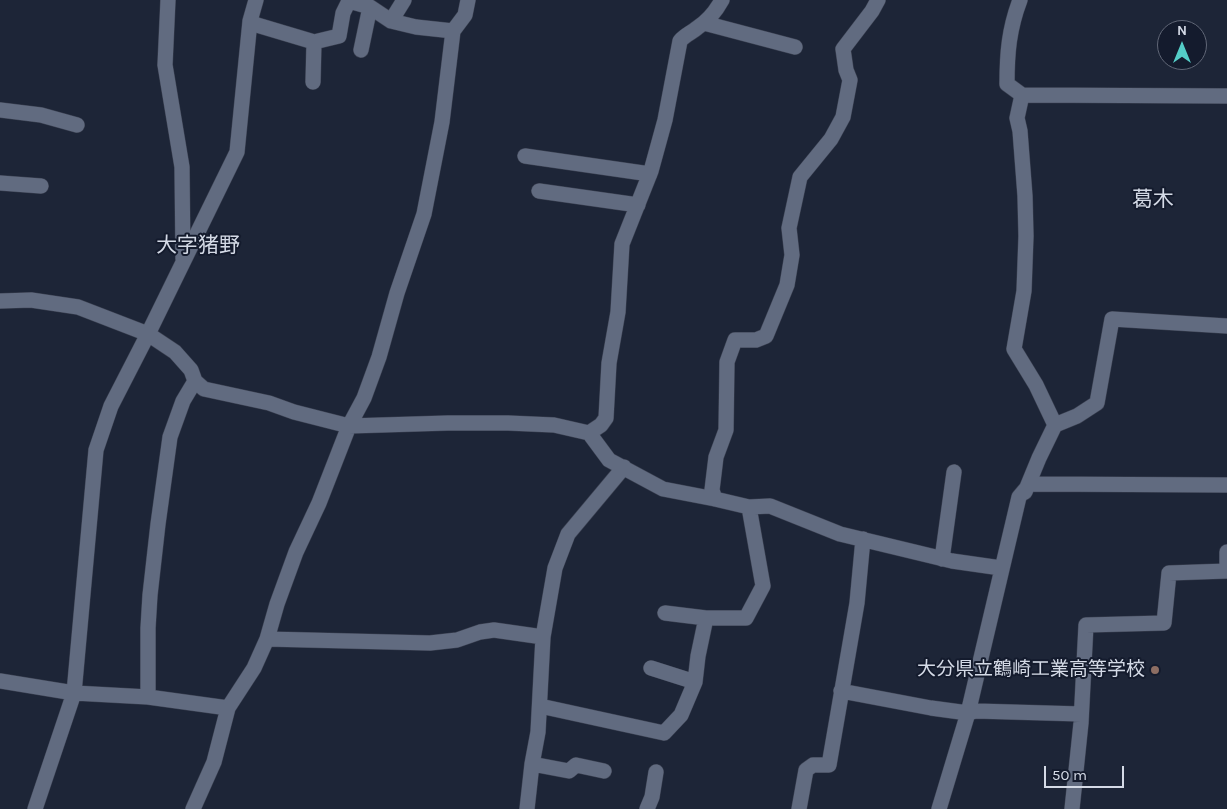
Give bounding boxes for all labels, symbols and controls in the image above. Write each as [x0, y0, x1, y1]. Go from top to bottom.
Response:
north arrow [1157, 20, 1207, 70]
text: N [1177, 22, 1187, 39]
district label: 葛木 [1132, 187, 1174, 213]
district label: 大字猪野 [156, 233, 240, 259]
place label: 大分県立鶴崎工業高等学校 [917, 659, 1145, 681]
marker: 大分県立鶴崎工業高等学校 [1149, 664, 1161, 676]
scale bar [1047, 756, 1127, 788]
text: 50 m [1052, 766, 1087, 784]

